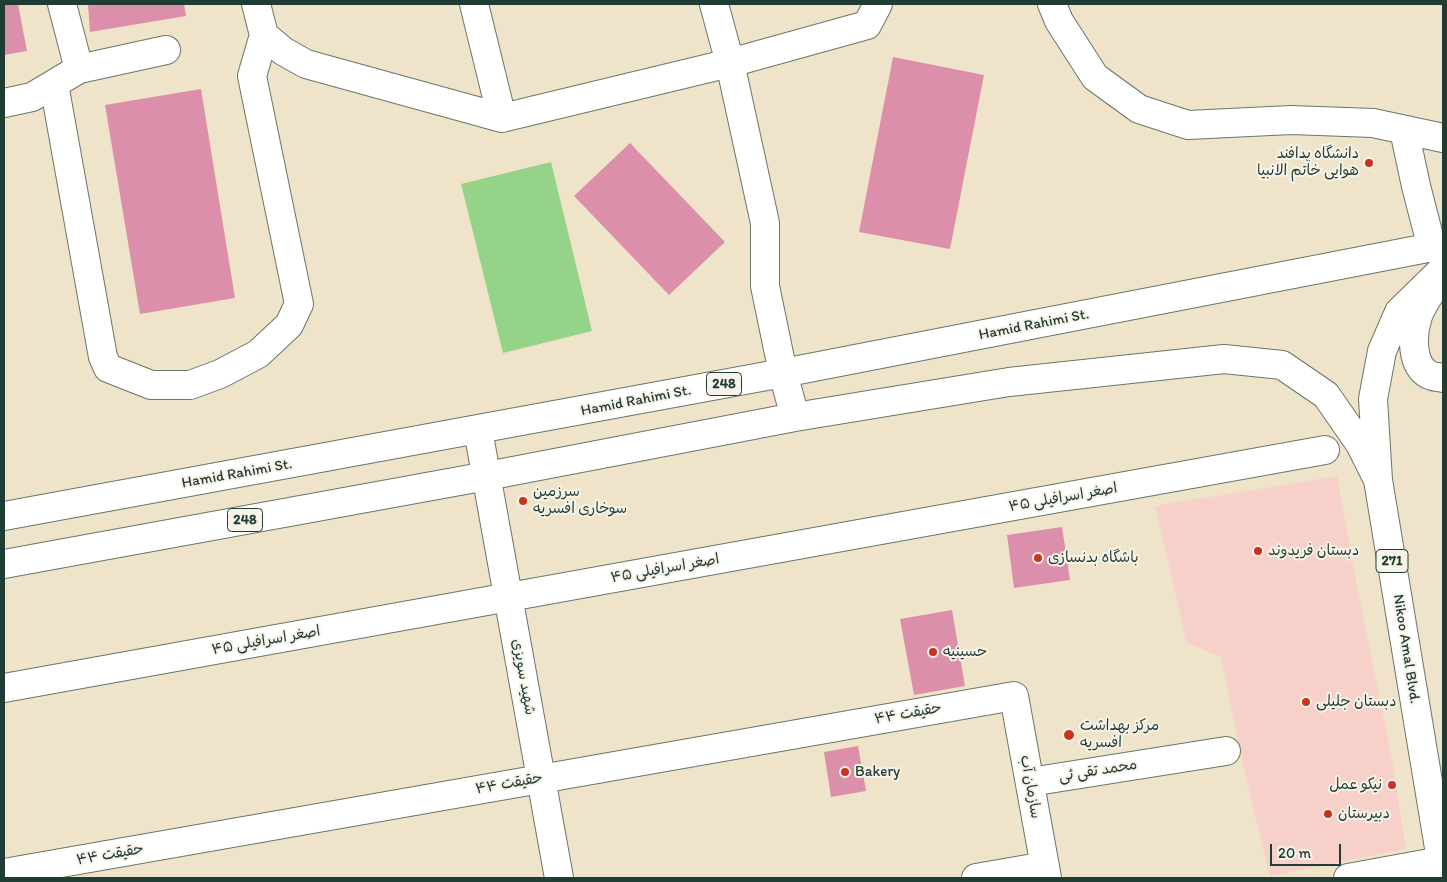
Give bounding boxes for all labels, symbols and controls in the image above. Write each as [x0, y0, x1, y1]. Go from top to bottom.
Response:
place label: دانشگاه پدافند هوایی خاتم الانبیا [1257, 145, 1359, 180]
marker: دانشگاه پدافند هوایی خاتم الانبیا [1363, 157, 1375, 169]
street label: Hamid Rahimi St. [977, 305, 1091, 345]
road number: 248 [706, 372, 742, 396]
street label: Hamid Rahimi St. [579, 381, 693, 421]
street label: Hamid Rahimi St. [180, 455, 294, 493]
street label: اصغر اسرافیلی ۴۵ [1007, 480, 1119, 516]
place label: سرزمین سوخاری افسریه [533, 483, 627, 518]
marker: سرزمین سوخاری افسریه [517, 495, 529, 507]
road number: 248 [228, 508, 262, 532]
place label: دبستان فریدوند [1268, 542, 1359, 560]
marker: دبستان فریدوند [1252, 545, 1264, 557]
place label: باشگاه بدنسازی [1048, 549, 1139, 567]
road number: 271 [1376, 550, 1408, 572]
street label: اصغر اسرافیلی ۴۵ [609, 551, 721, 587]
marker: باشگاه بدنسازی [1032, 552, 1044, 564]
street label: Nikoo Amal Blvd. [1388, 593, 1424, 705]
street label: اصغر اسرافیلی ۴۵ [210, 623, 322, 659]
street label: شهید سویزی [507, 637, 539, 717]
place label: حسینیه [943, 643, 987, 661]
marker: حسینیه [927, 646, 939, 658]
place label: دبستان جلیلی [1316, 693, 1396, 711]
marker: دبستان جلیلی [1300, 696, 1312, 708]
street label: حقیقت ۴۴ [873, 699, 943, 729]
place label: مرکز بهداشت افسریه [1080, 717, 1159, 752]
marker: مرکز بهداشت افسریه [1062, 728, 1076, 742]
street label: سازمان آب [1016, 754, 1044, 820]
street label: محمد تقی ئی [1058, 756, 1138, 786]
place label: Bakery [855, 763, 900, 781]
marker: Bakery [839, 766, 851, 778]
street label: حقیقت ۴۴ [474, 769, 544, 799]
place label: نیکو عمل [1329, 776, 1382, 794]
marker: نیکو عمل [1386, 779, 1398, 791]
place label: دبیرستان [1338, 805, 1390, 823]
marker: دبیرستان [1322, 808, 1334, 820]
scale bar [1272, 834, 1343, 866]
street label: حقیقت ۴۴ [75, 840, 145, 870]
text: 20 m [1278, 844, 1311, 862]

